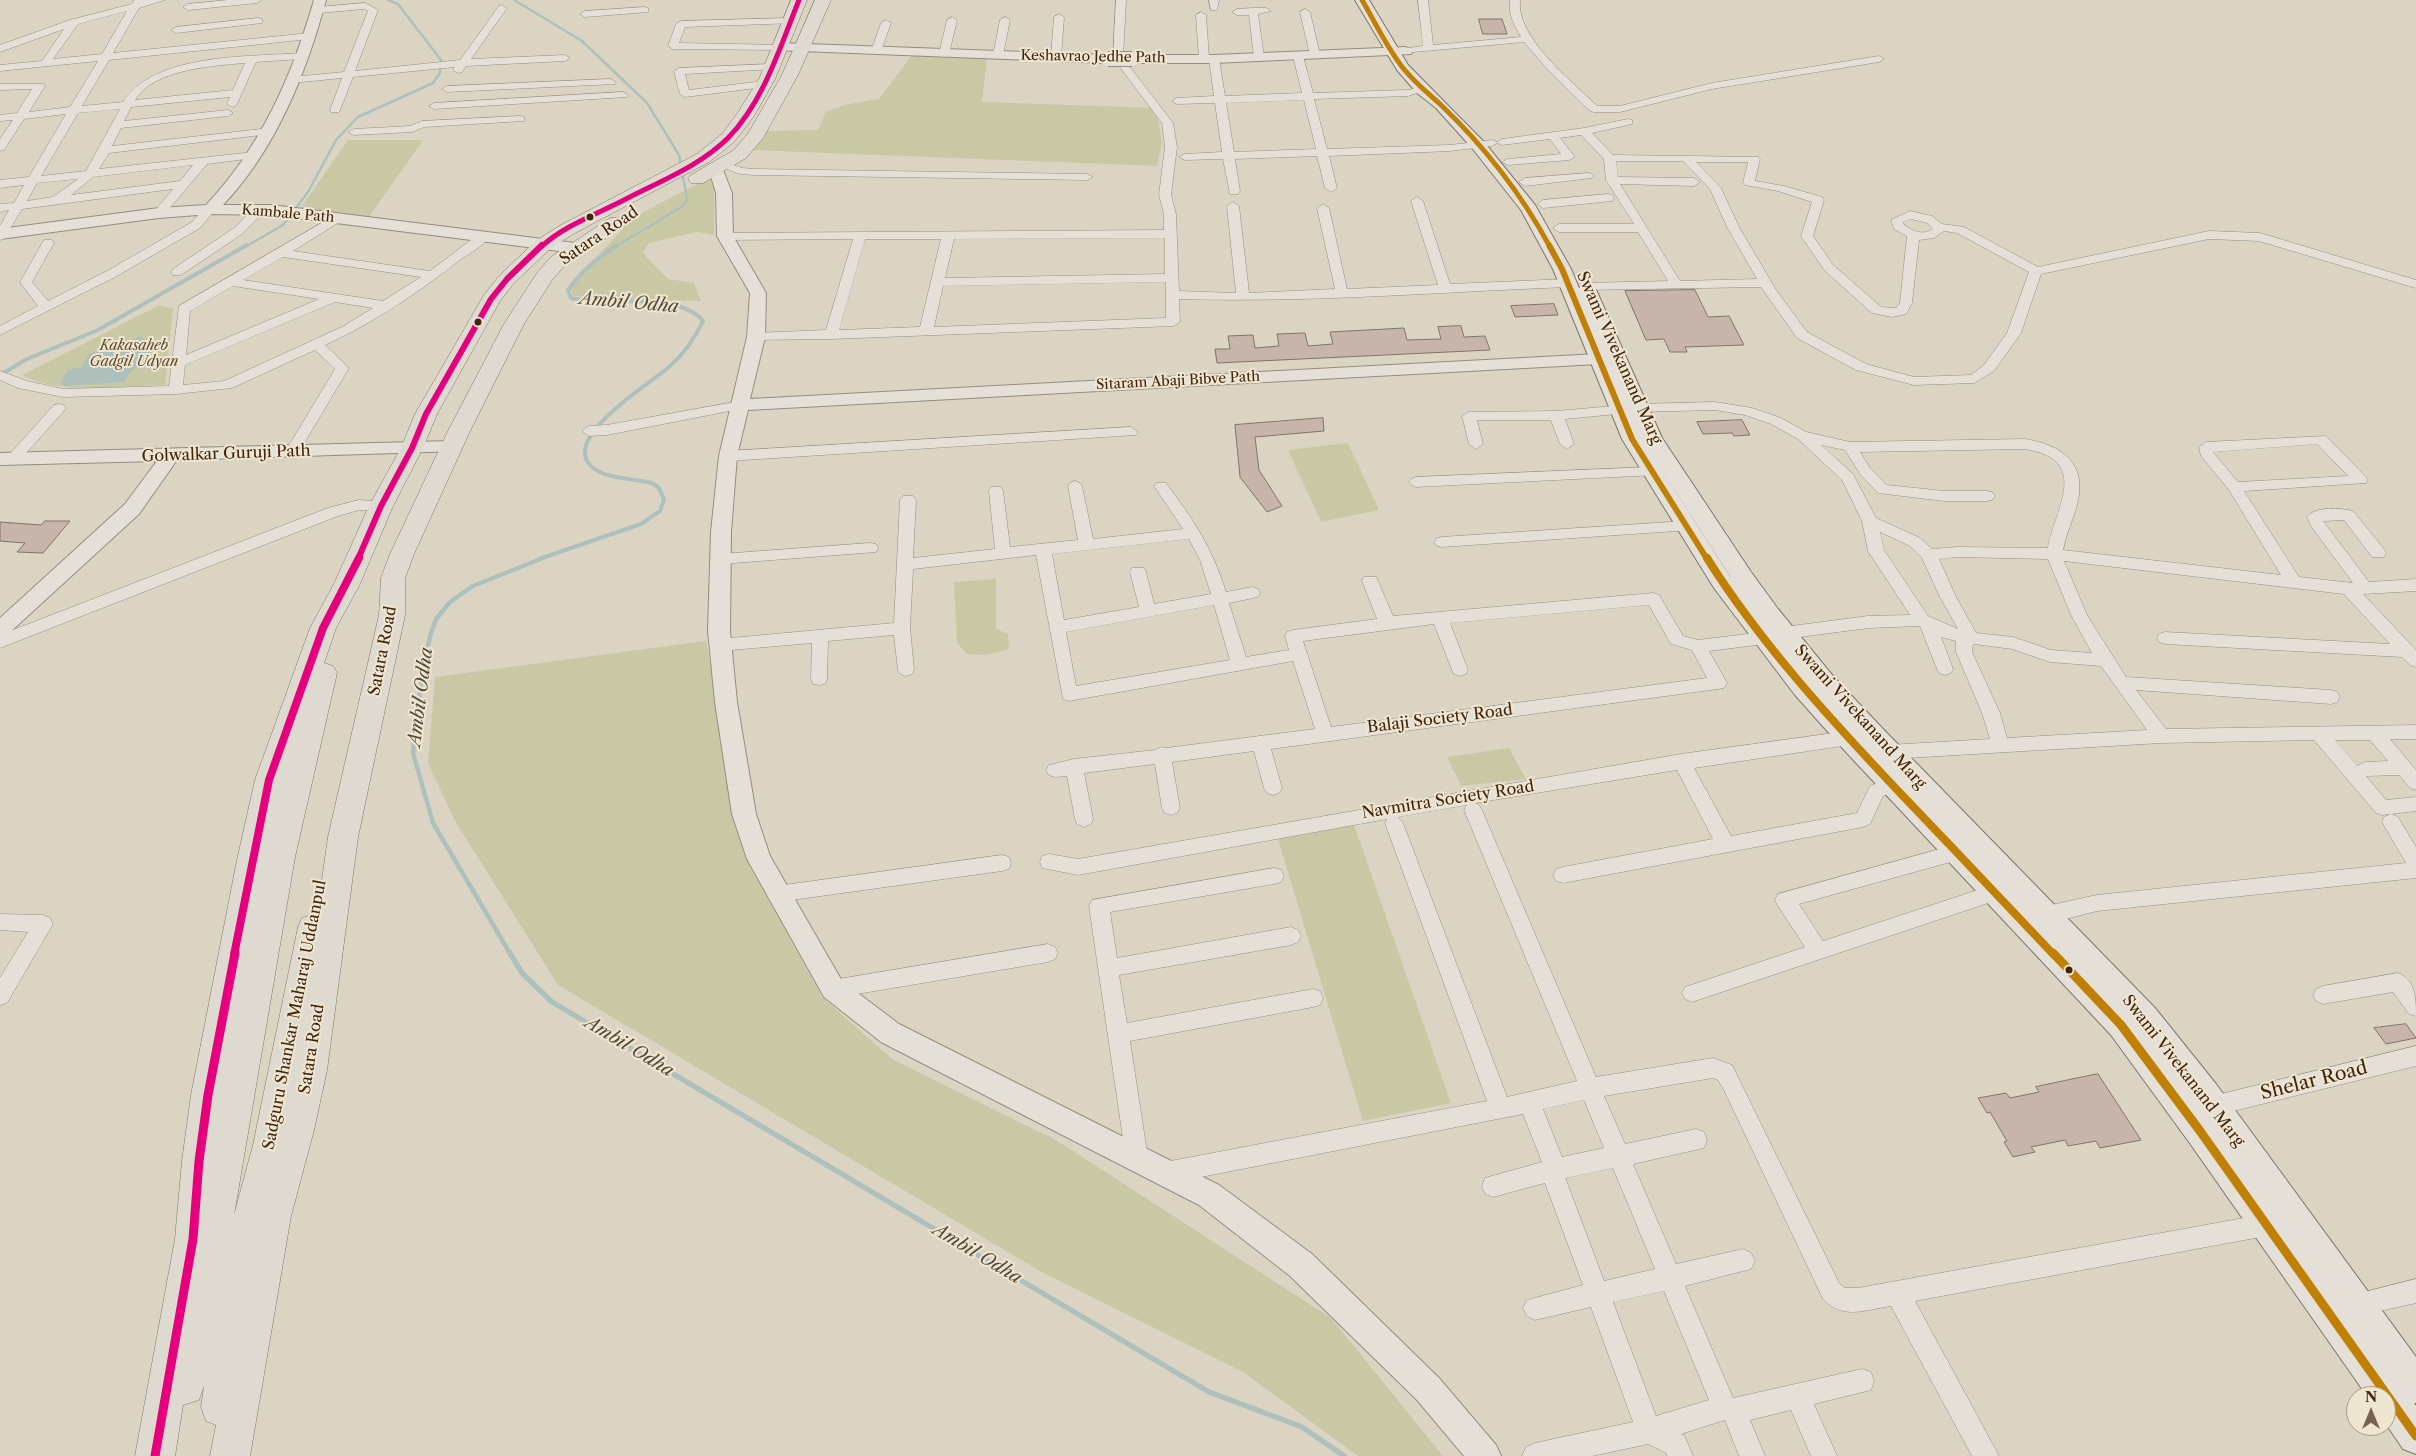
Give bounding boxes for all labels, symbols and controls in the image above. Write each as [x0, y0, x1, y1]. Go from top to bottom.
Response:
street label: Keshavrao Jedhe Path [1020, 47, 1166, 67]
street label: Kambale Path [241, 202, 335, 226]
street label: Satara Road [556, 203, 642, 269]
unlabelled marker [585, 212, 595, 222]
street label: Swami Vivekanand Marg [1572, 268, 1666, 448]
water label: Ambil Odha [578, 288, 680, 318]
unlabelled marker [473, 317, 483, 327]
park label: Kakasaheb Gadgil Udyan [90, 338, 178, 371]
street label: Sitaram Abaji Bibve Path [1096, 368, 1260, 394]
street label: Golwalkar Guruji Path [141, 441, 311, 467]
street label: Satara Road [365, 605, 401, 697]
street label: Swami Vivekanand Marg [1790, 641, 1930, 793]
water label: Ambil Odha [404, 646, 438, 748]
street label: Balaji Society Road [1366, 701, 1514, 737]
street label: Navmitra Society Road [1360, 777, 1536, 823]
street label: Sadguru Shankar Maharaj Uddanpul [259, 878, 331, 1152]
unlabelled marker [2064, 965, 2074, 975]
street label: Swami Vivekanand Marg [2118, 991, 2248, 1151]
street label: Satara Road [295, 1003, 329, 1095]
water label: Ambil Odha [581, 1012, 677, 1082]
street label: Shelar Road [2258, 1057, 2370, 1105]
water label: Ambil Odha [929, 1219, 1025, 1289]
north arrow [2346, 1386, 2396, 1436]
text: N [2365, 1388, 2377, 1406]

